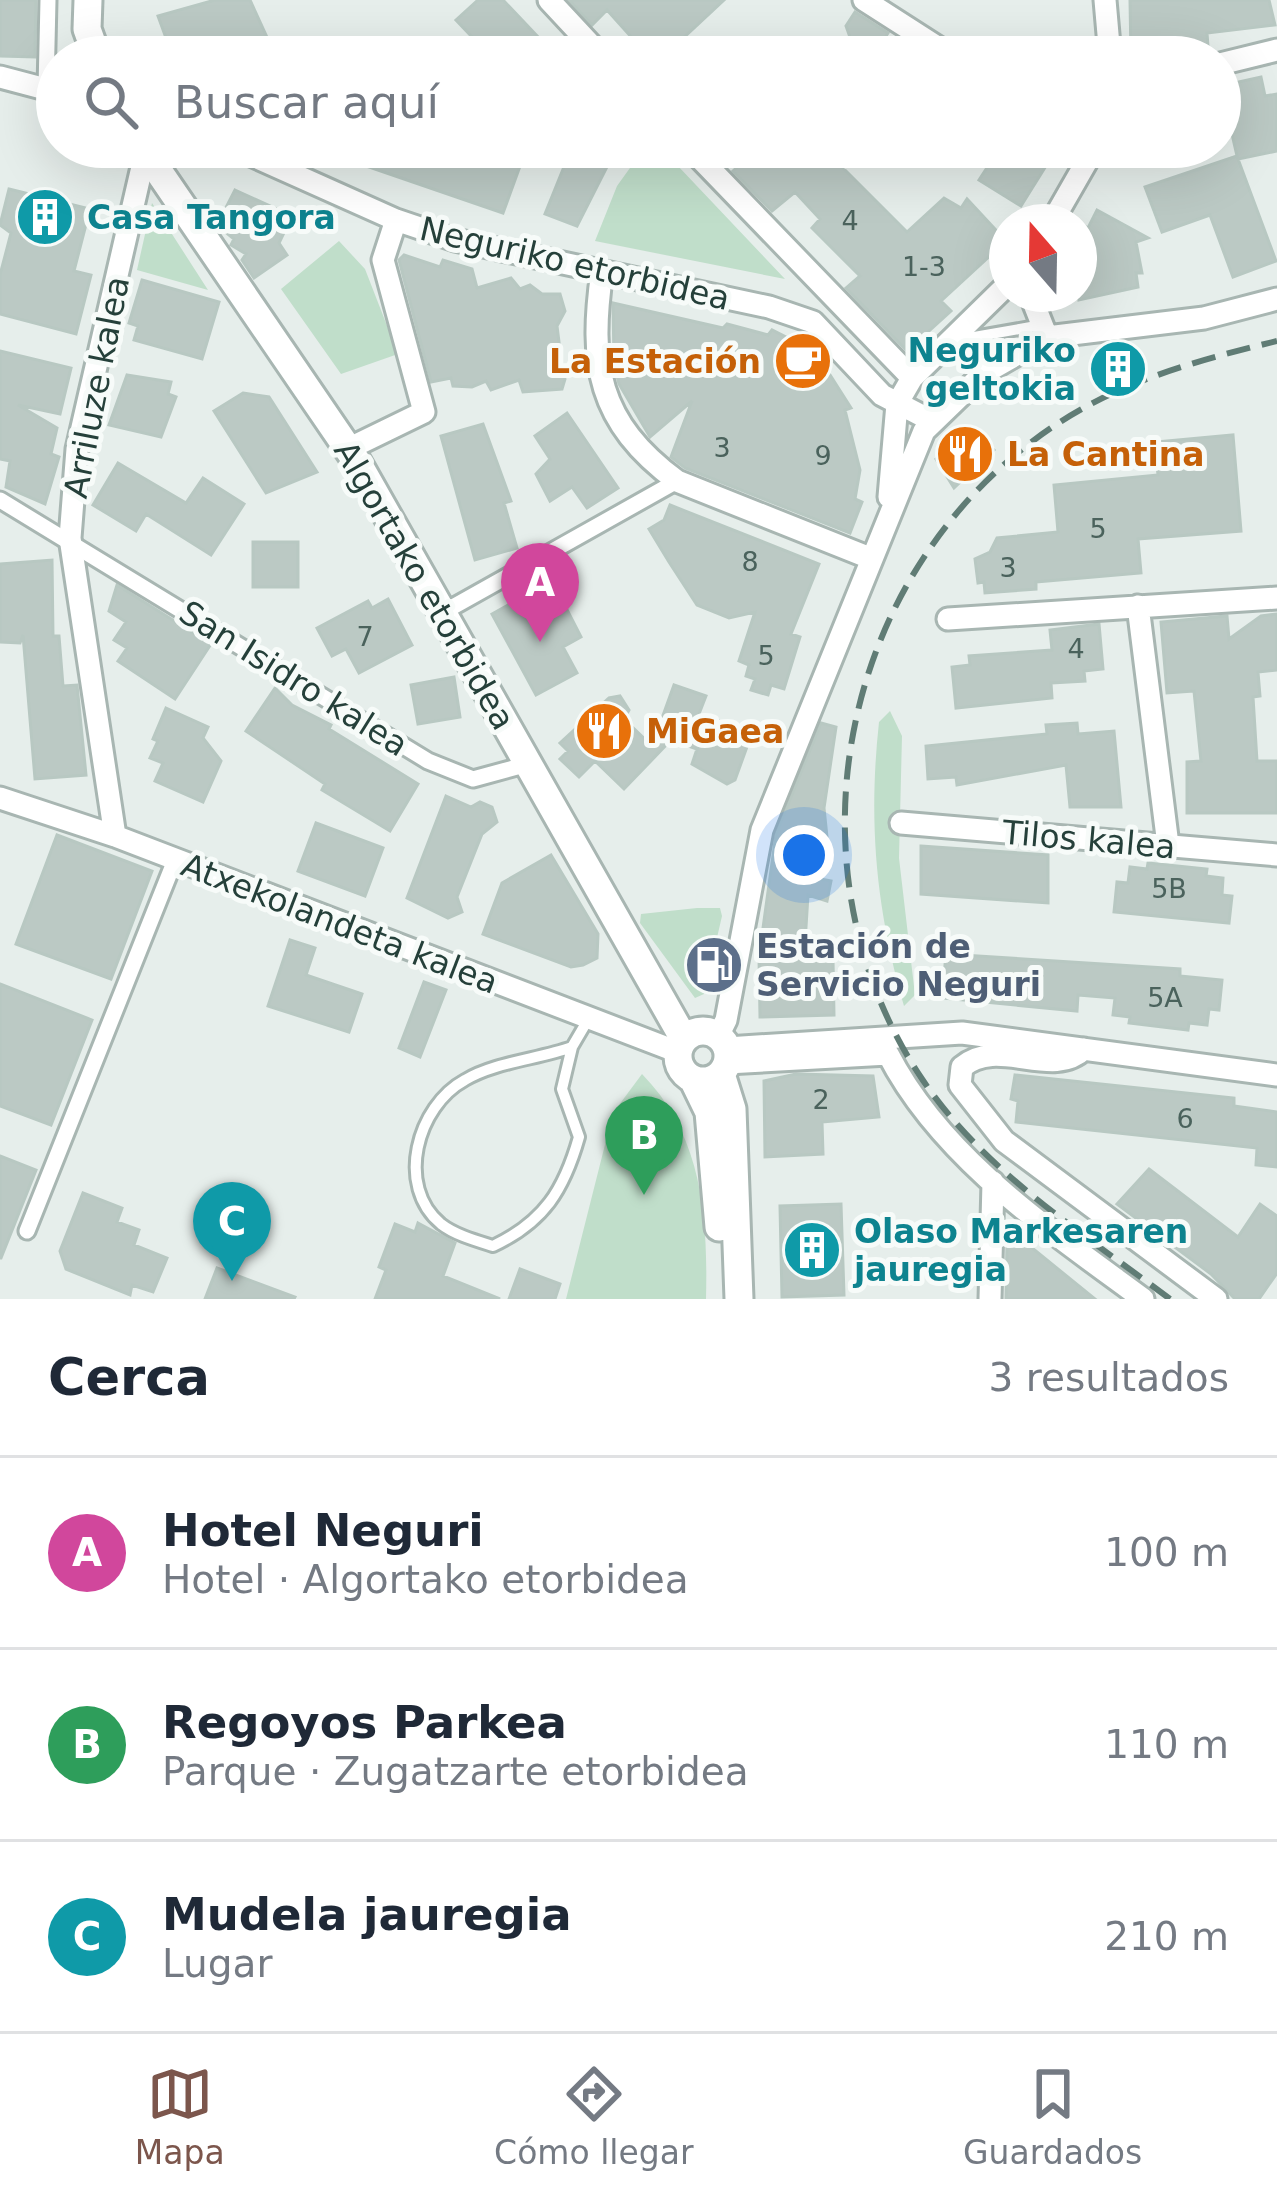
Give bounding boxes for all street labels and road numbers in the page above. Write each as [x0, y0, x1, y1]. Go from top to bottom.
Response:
street label: Neguriko etorbidea [416, 209, 734, 318]
street label: Arriluze kalea [56, 273, 137, 501]
street label: Algortako etorbidea [326, 434, 523, 737]
street label: San Isidro kalea [172, 593, 415, 764]
street label: Tilos kalea [1000, 812, 1177, 866]
street label: Atxekolandeta kalea [176, 845, 503, 1002]

